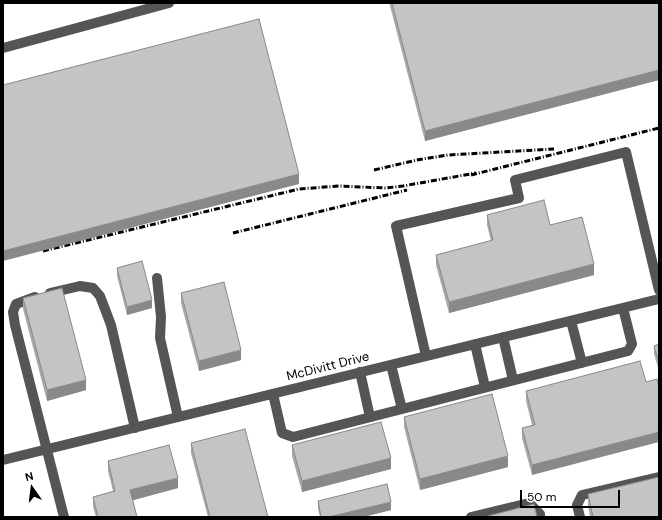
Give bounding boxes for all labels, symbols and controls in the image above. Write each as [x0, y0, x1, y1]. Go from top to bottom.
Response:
street label: McDivitt Drive [285, 349, 371, 385]
north arrow [12, 468, 52, 508]
text: N [24, 469, 35, 484]
scale bar [522, 482, 622, 508]
text: 50 m [527, 489, 556, 505]

